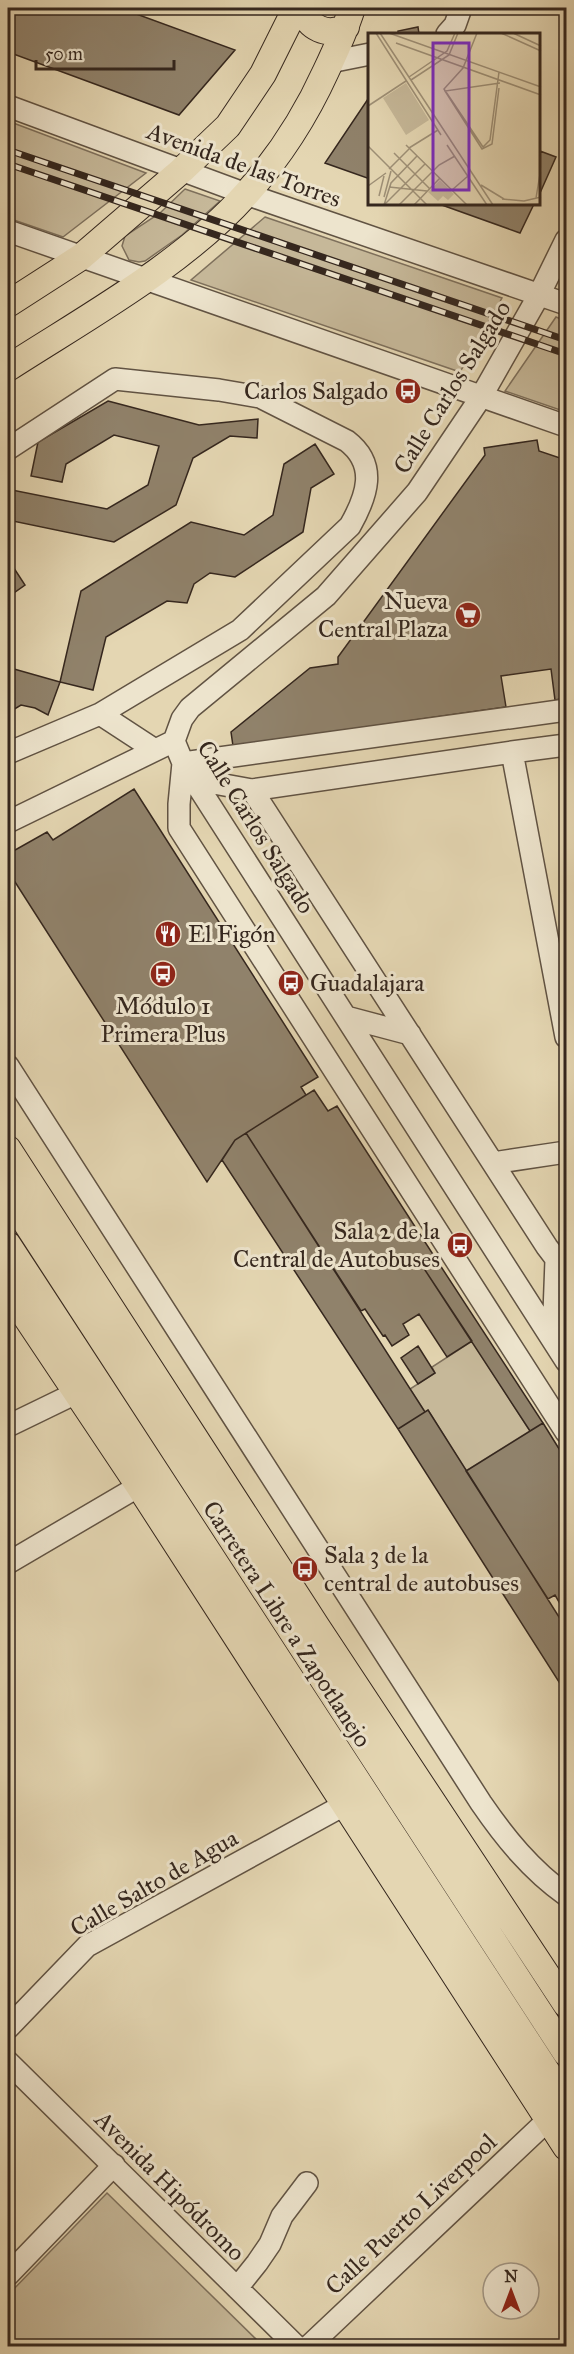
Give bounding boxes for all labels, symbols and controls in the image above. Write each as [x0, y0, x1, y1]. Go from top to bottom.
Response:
scale bar [36, 33, 174, 71]
inset map [368, 33, 541, 206]
text: 50 m [45, 43, 83, 65]
street label: Avenida de las Torres [142, 116, 345, 214]
street label: Calle Carlos Salgado [387, 295, 517, 479]
place label: Carlos Salgado [244, 376, 388, 406]
bus stop icon: Carlos Salgado [393, 376, 423, 406]
place label: Nueva Central Plaza [318, 586, 449, 644]
supermarket icon: Nueva Central Plaza [453, 600, 483, 630]
street label: Calle Carlos Salgado [191, 735, 321, 919]
restaurant icon: El Figón [153, 919, 183, 949]
place label: El Figón [188, 919, 276, 949]
bus stop icon: Módulo 1 Primera Plus [148, 959, 178, 989]
bus stop icon: Guadalajara [276, 968, 306, 998]
place label: Guadalajara [310, 968, 425, 998]
place label: Módulo 1 Primera Plus [100, 991, 226, 1049]
place label: Sala 2 de la Central de Autobuses [233, 1216, 441, 1274]
bus stop icon: Sala 2 de la Central de Autobuses [445, 1230, 475, 1260]
street label: Carretera Libre a Zapotlanejo [196, 1495, 378, 1753]
place label: Sala 3 de la central de autobuses [324, 1540, 519, 1598]
bus stop icon: Sala 3 de la central de autobuses [290, 1554, 320, 1584]
street label: Calle Salto de Agua [65, 1822, 244, 1943]
street label: Avenida Hipódromo [88, 2104, 251, 2267]
street label: Calle Puerto Liverpool [319, 2127, 503, 2301]
north arrow [481, 2261, 541, 2321]
text: N [504, 2267, 518, 2286]

